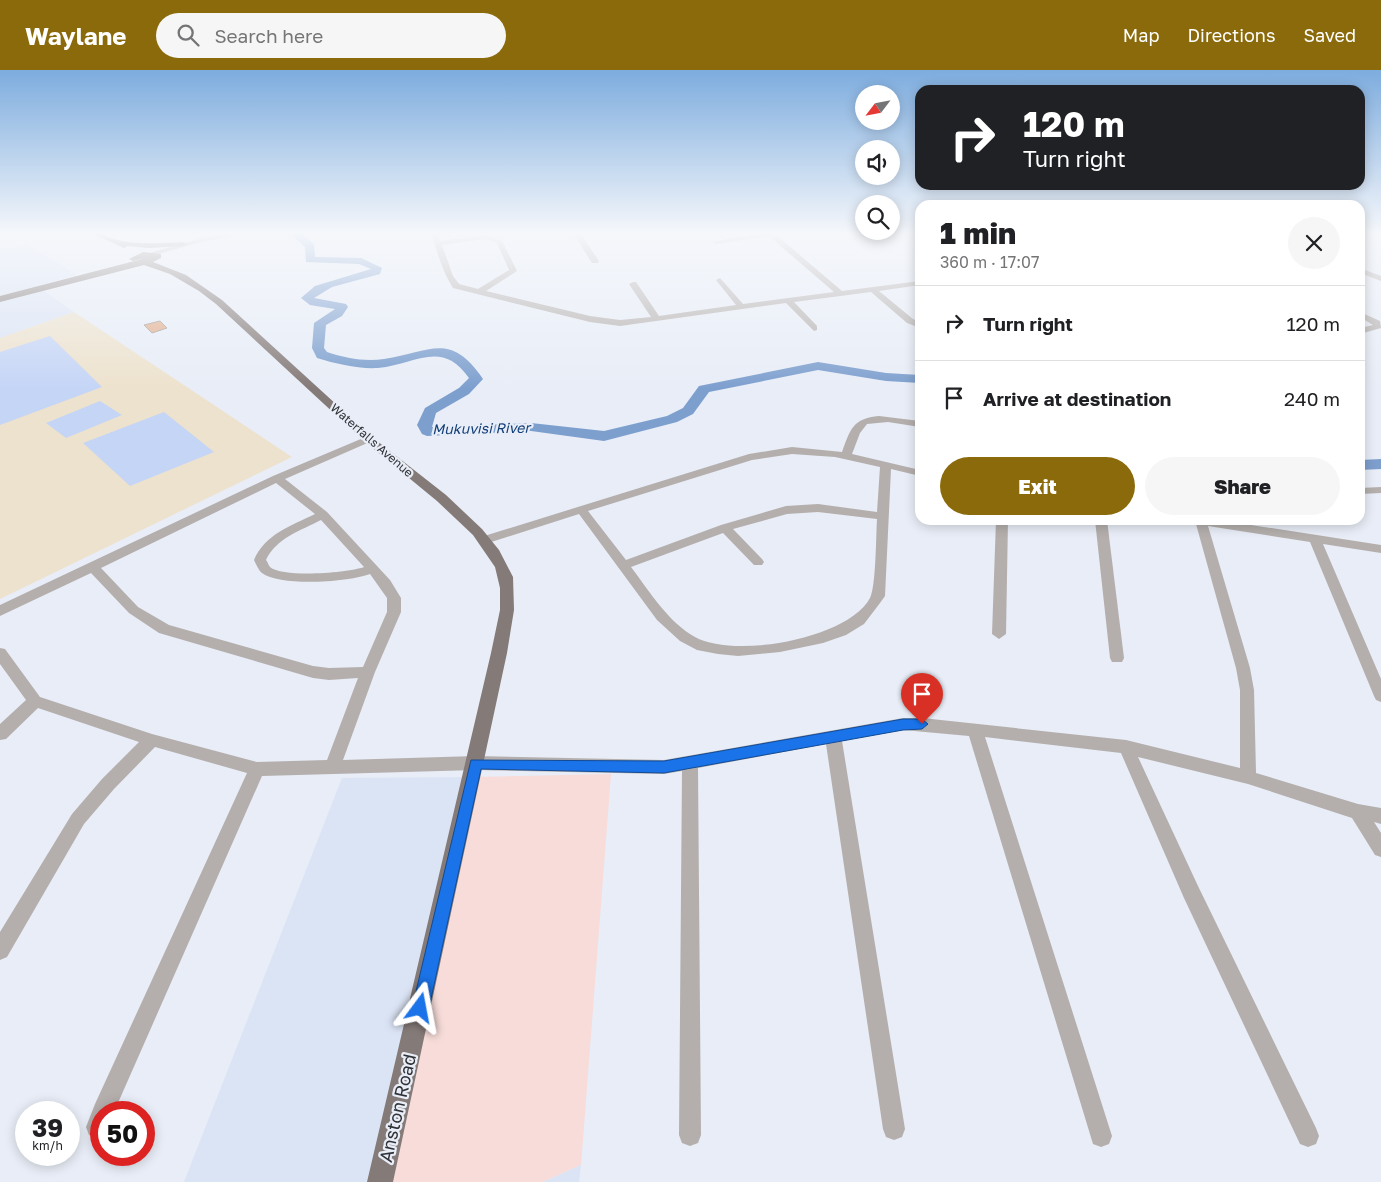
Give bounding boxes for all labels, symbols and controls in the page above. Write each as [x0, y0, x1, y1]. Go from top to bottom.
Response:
search box [156, 13, 506, 58]
text: Waylane [25, 21, 126, 50]
icon: search [174, 21, 202, 49]
text: Search here [214, 24, 323, 47]
text: Map [1123, 24, 1159, 46]
text: Directions [1187, 24, 1275, 46]
text: Saved [1303, 24, 1356, 46]
north arrow [855, 85, 900, 130]
map controls [855, 85, 900, 240]
text: 120 m [1023, 103, 1125, 145]
icon: right [940, 105, 1005, 170]
button: sound [855, 140, 900, 185]
text: Turn right [1023, 145, 1126, 172]
button: search [855, 195, 900, 240]
text: 1 min [940, 215, 1016, 251]
button: close [1288, 217, 1340, 269]
text: 360 m · 17:07 [940, 252, 1039, 272]
icon: right [940, 309, 968, 337]
text: Turn right [983, 312, 1073, 335]
text: 120 m [1286, 312, 1340, 335]
icon: arrive [940, 384, 968, 412]
text: Arrive at destination [983, 387, 1171, 410]
text: 240 m [1284, 387, 1340, 410]
street label: Waterfalls Avenue [328, 400, 416, 480]
water label: Mukuvisi River [432, 419, 532, 437]
button: Exit [940, 457, 1135, 515]
button: Share [1145, 457, 1340, 515]
pin [901, 673, 943, 724]
icon: arrive [908, 680, 936, 708]
position arrow [393, 981, 445, 1033]
street label: Anston Road [374, 1052, 420, 1164]
speed limit sign: 50 [90, 1101, 155, 1166]
text: 39 [32, 1112, 63, 1143]
text: km/h [32, 1138, 63, 1153]

